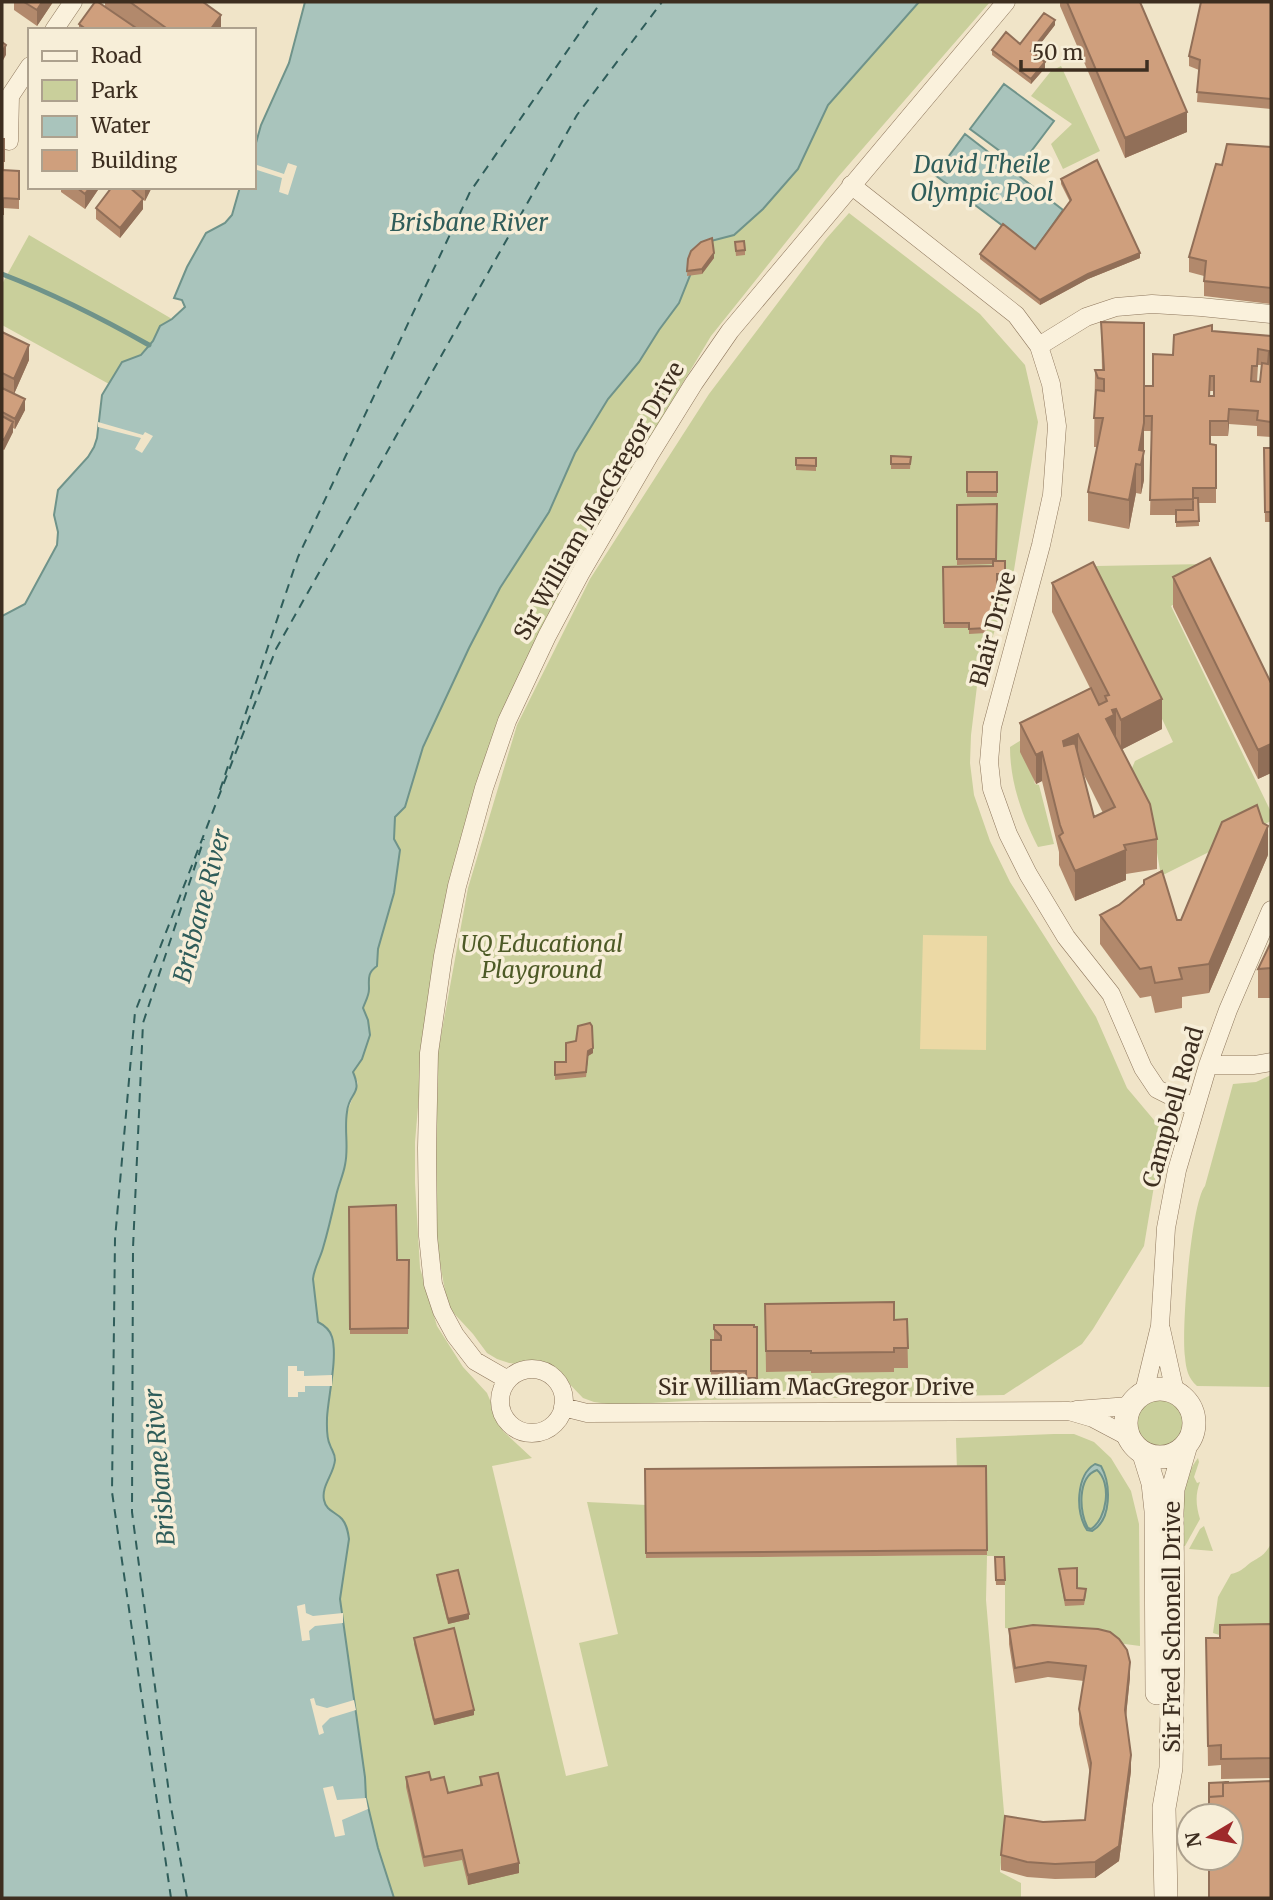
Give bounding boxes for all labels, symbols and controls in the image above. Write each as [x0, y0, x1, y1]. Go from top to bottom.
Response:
legend [28, 28, 256, 189]
scale bar [1021, 28, 1147, 72]
text: 50 m [1032, 39, 1083, 66]
text: Road [91, 42, 142, 69]
text: Park [91, 77, 138, 104]
text: Water [90, 112, 150, 139]
text: Building [91, 147, 178, 174]
water label: David Theile Olympic Pool [910, 149, 1054, 208]
water label: Brisbane River [390, 207, 549, 238]
street label: Sir William MacGregor Drive [507, 356, 690, 645]
street label: Blair Drive [963, 568, 1022, 689]
water label: Brisbane River [166, 824, 237, 986]
park label: UQ Educational Playground [461, 929, 623, 984]
street label: Campbell Road [1136, 1023, 1209, 1191]
street label: Sir William MacGregor Drive [658, 1372, 974, 1401]
water label: Brisbane River [137, 1386, 182, 1547]
street label: Sir Fred Schonell Drive [1157, 1501, 1186, 1753]
north arrow [1175, 1802, 1245, 1872]
text: N [1180, 1830, 1206, 1849]

